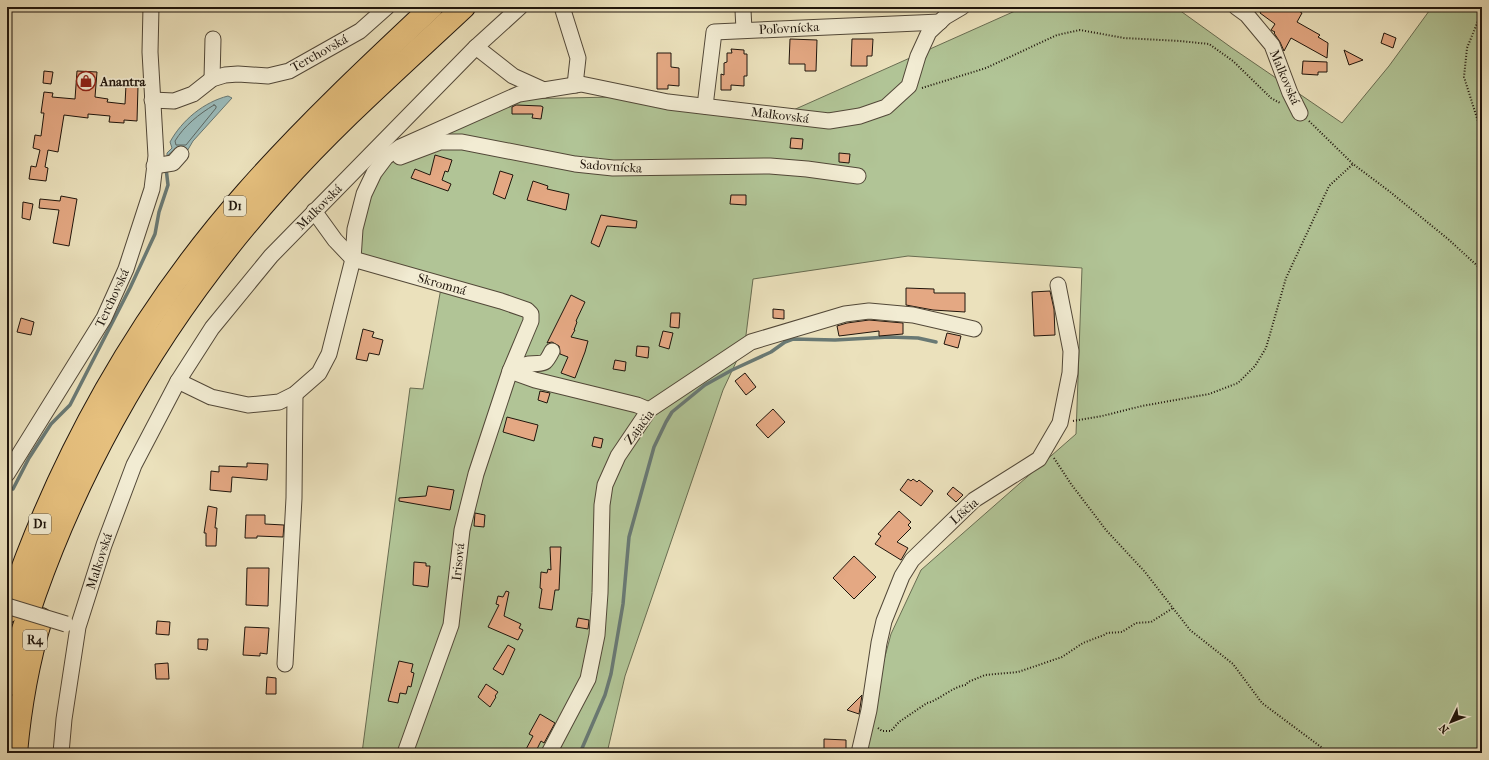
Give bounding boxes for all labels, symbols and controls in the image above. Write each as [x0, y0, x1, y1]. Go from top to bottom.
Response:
street label: Poľovnícka [758, 19, 821, 37]
street label: Terchovská [288, 31, 351, 75]
street label: Malkovská [1267, 47, 1304, 108]
shop icon: Anantra [75, 70, 97, 92]
place label: Anantra [99, 74, 147, 89]
street label: Malkovská [750, 104, 811, 126]
street label: Sadovnícka [579, 156, 644, 176]
street label: Malkovská [293, 180, 346, 233]
road number: D1 [224, 196, 246, 216]
street label: Terchovská [92, 265, 132, 330]
street label: Skromná [416, 270, 469, 298]
street label: Zajačia [621, 406, 658, 447]
street label: Líščia [947, 494, 982, 527]
road number: D1 [29, 514, 51, 534]
street label: Malkovská [83, 530, 115, 591]
street label: Irisová [449, 541, 468, 582]
road number: R4 [23, 630, 47, 650]
north arrow [1431, 702, 1471, 742]
text: N [1436, 721, 1452, 736]

